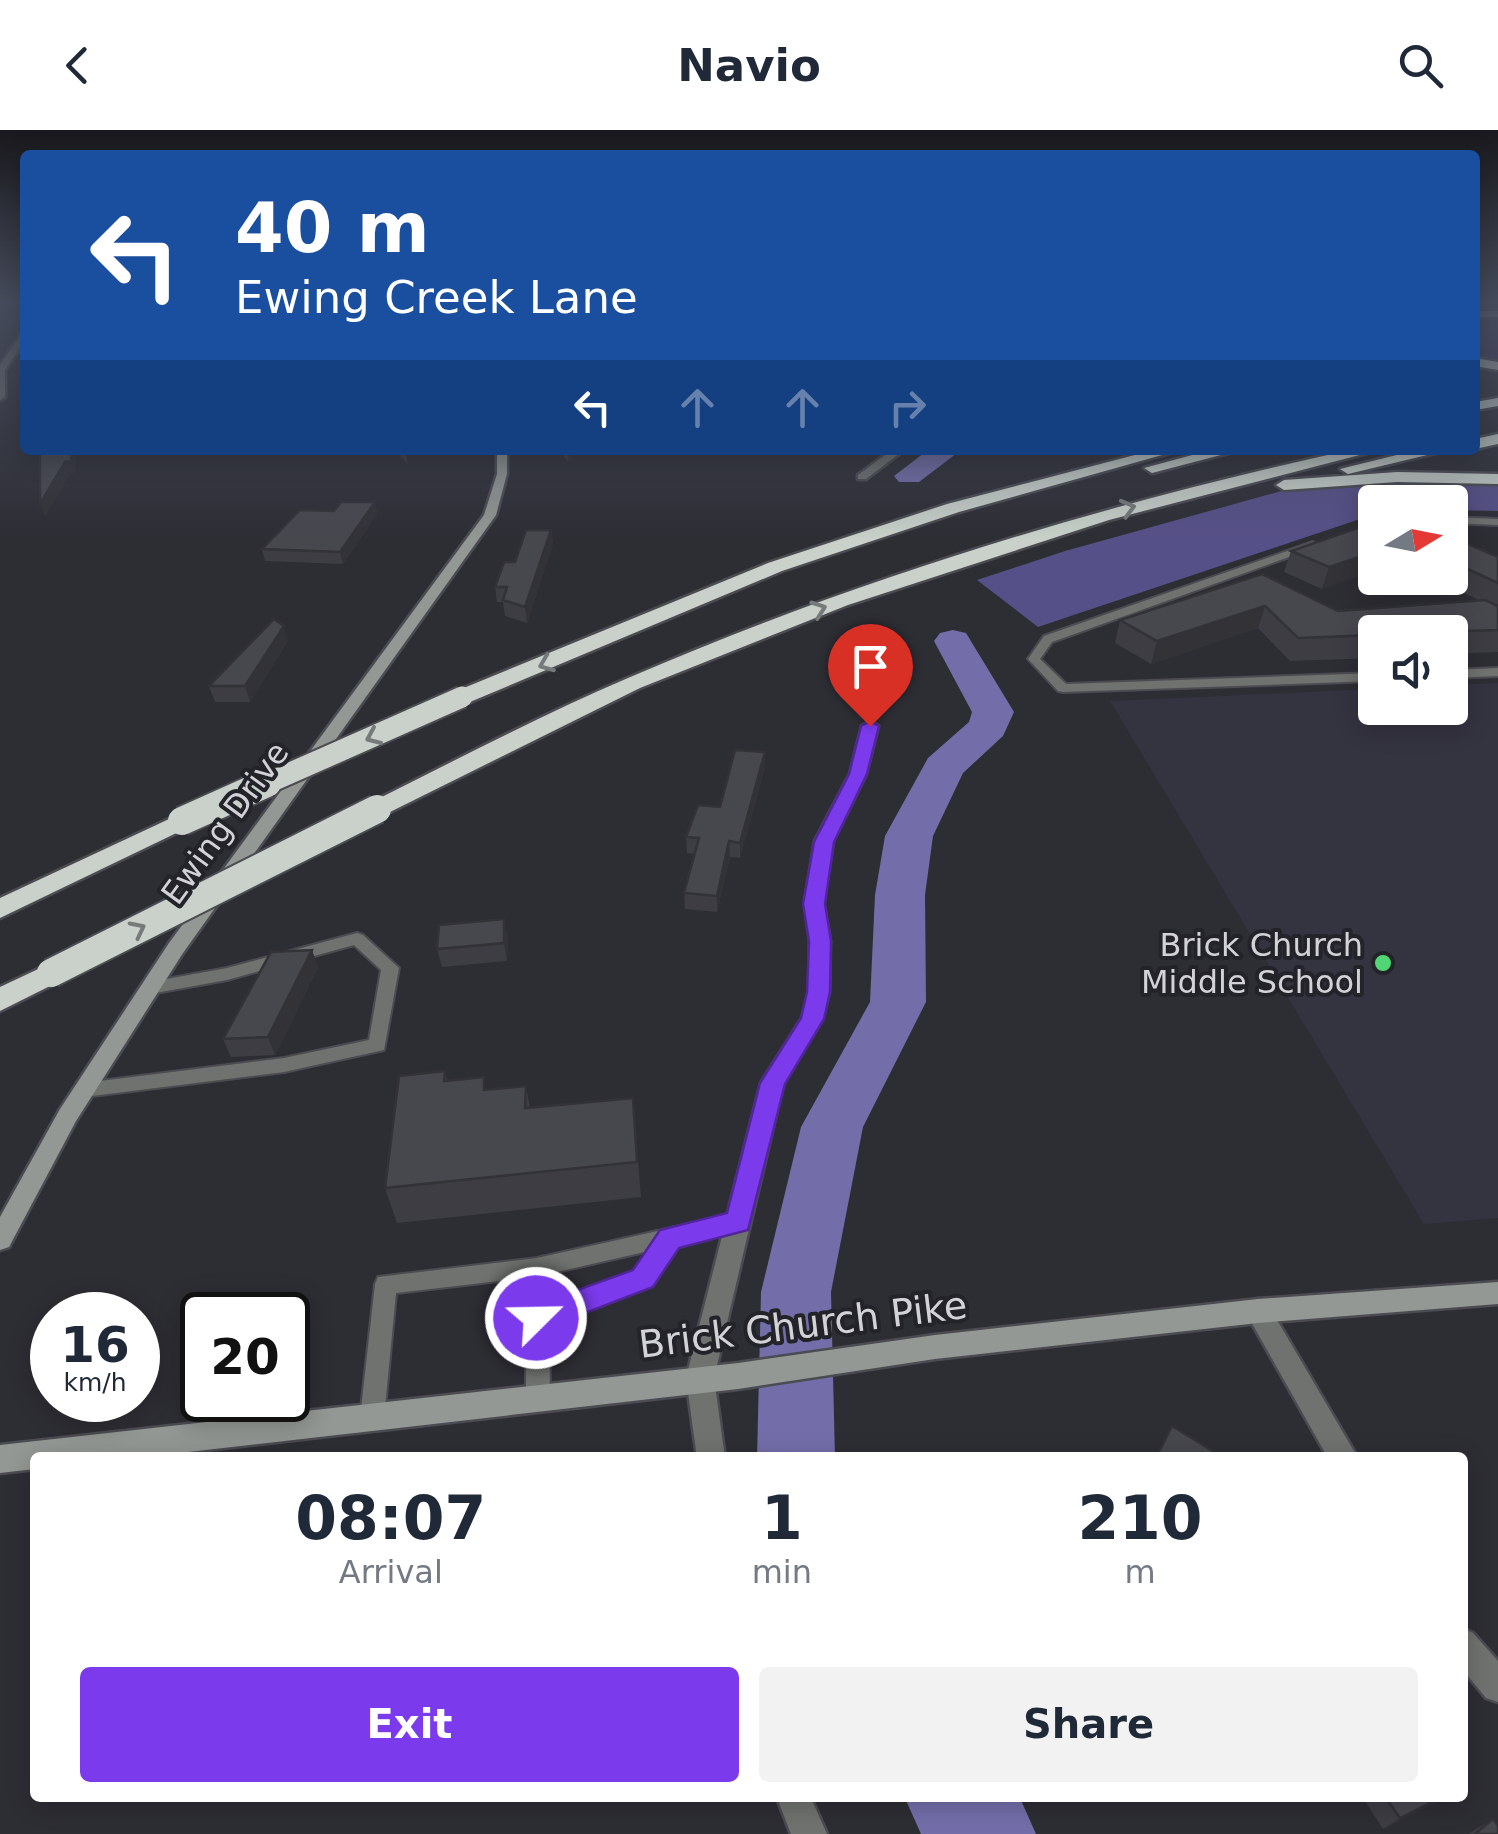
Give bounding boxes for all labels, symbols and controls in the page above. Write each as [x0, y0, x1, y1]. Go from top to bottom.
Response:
icon: back [50, 38, 105, 93]
icon: search [1393, 38, 1448, 93]
text: Navio [677, 39, 821, 92]
text: 40 m [235, 187, 430, 269]
icon: left [70, 190, 200, 320]
text: Ewing Creek Lane [235, 271, 638, 324]
icon: left [565, 380, 620, 435]
icon: ahead [670, 380, 725, 435]
icon: ahead [775, 380, 830, 435]
icon: right [880, 380, 935, 435]
north arrow [1358, 485, 1468, 595]
map controls [1358, 485, 1468, 725]
one-way arrow [1119, 499, 1136, 520]
one-way arrow [810, 600, 827, 621]
button: sound [1358, 615, 1468, 725]
pin [828, 624, 913, 727]
icon: arrive [843, 639, 898, 694]
one-way arrow [538, 652, 556, 672]
one-way arrow [365, 725, 383, 745]
street label: Ewing Drive [153, 734, 297, 912]
one-way arrow [127, 922, 145, 942]
place label: Brick Church Middle School [1141, 926, 1363, 1001]
marker: Brick Church Middle School [1372, 952, 1394, 974]
position arrow [484, 1266, 588, 1370]
street label: Brick Church Pike [636, 1283, 970, 1367]
speed limit sign: 20 [180, 1292, 310, 1422]
text: 16 [60, 1316, 130, 1374]
text: km/h [63, 1368, 127, 1397]
text: 08:07 [295, 1483, 486, 1553]
text: 1 [761, 1483, 803, 1553]
text: 210 [1077, 1483, 1203, 1553]
text: Arrival [339, 1553, 443, 1591]
text: min [752, 1553, 812, 1591]
text: m [1124, 1553, 1156, 1591]
button: Exit [80, 1667, 739, 1782]
button: Share [759, 1667, 1418, 1782]

